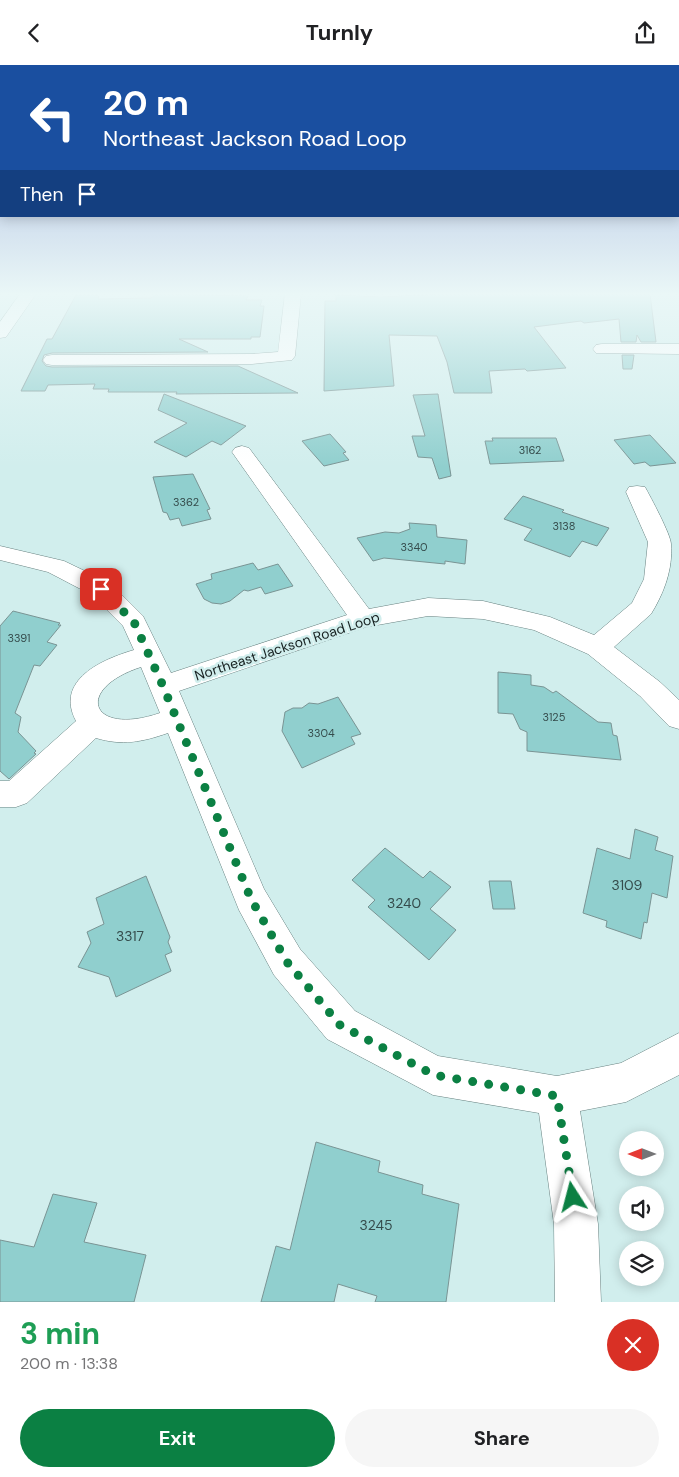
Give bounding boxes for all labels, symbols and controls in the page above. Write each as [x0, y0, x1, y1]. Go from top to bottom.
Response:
text: Turnly [306, 18, 373, 47]
icon: back [20, 19, 48, 47]
icon: share [631, 19, 659, 47]
text: 20 m [103, 80, 189, 126]
icon: left [20, 85, 85, 150]
text: Northeast Jackson Road Loop [103, 124, 407, 153]
icon: arrive [73, 180, 101, 208]
text: Then [20, 182, 63, 207]
house number: 3162 [519, 443, 541, 457]
house number: 3362 [173, 495, 199, 509]
house number: 3138 [553, 519, 575, 533]
house number: 3340 [400, 540, 428, 554]
pin [80, 568, 122, 610]
icon: arrive [87, 575, 115, 603]
street label: Northeast Jackson Road Loop [192, 607, 382, 684]
house number: 3391 [8, 631, 30, 645]
house number: 3125 [543, 710, 566, 724]
house number: 3304 [307, 726, 335, 740]
house number: 3109 [612, 876, 643, 894]
house number: 3240 [387, 894, 421, 912]
house number: 3317 [116, 927, 144, 945]
north arrow [619, 1131, 664, 1176]
map controls [619, 1131, 664, 1286]
position arrow [546, 1170, 598, 1222]
button: sound [619, 1186, 664, 1231]
house number: 3245 [359, 1216, 393, 1234]
button: layers [619, 1241, 664, 1286]
text: 3 min [20, 1314, 100, 1353]
button: close [607, 1319, 659, 1371]
text: 200 m · 13:38 [20, 1353, 118, 1374]
button: Exit [20, 1409, 335, 1467]
button: Share [345, 1409, 659, 1467]

